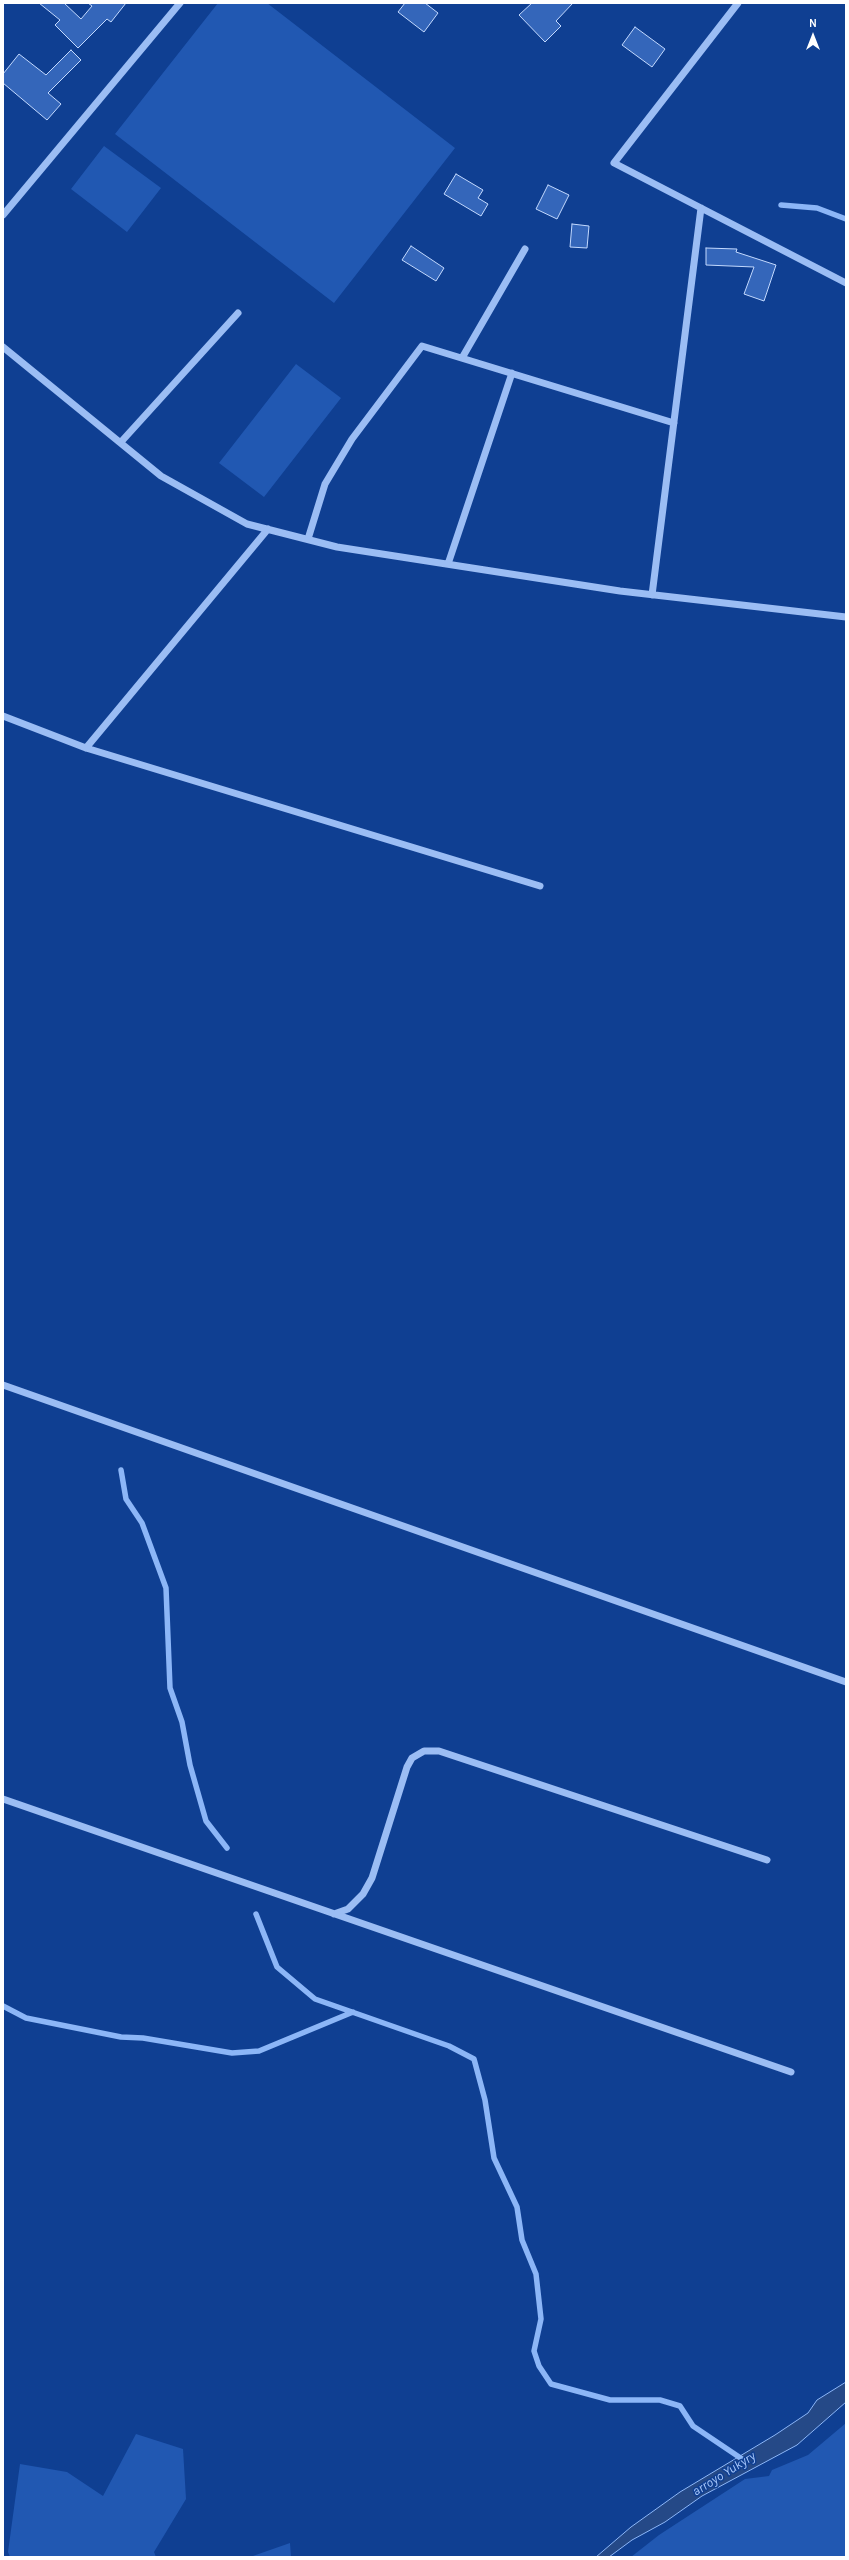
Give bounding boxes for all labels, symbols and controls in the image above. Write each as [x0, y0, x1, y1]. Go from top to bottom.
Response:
north arrow [793, 16, 833, 56]
text: N [809, 17, 817, 30]
water label: arroyo Yukyry [689, 2448, 759, 2500]

